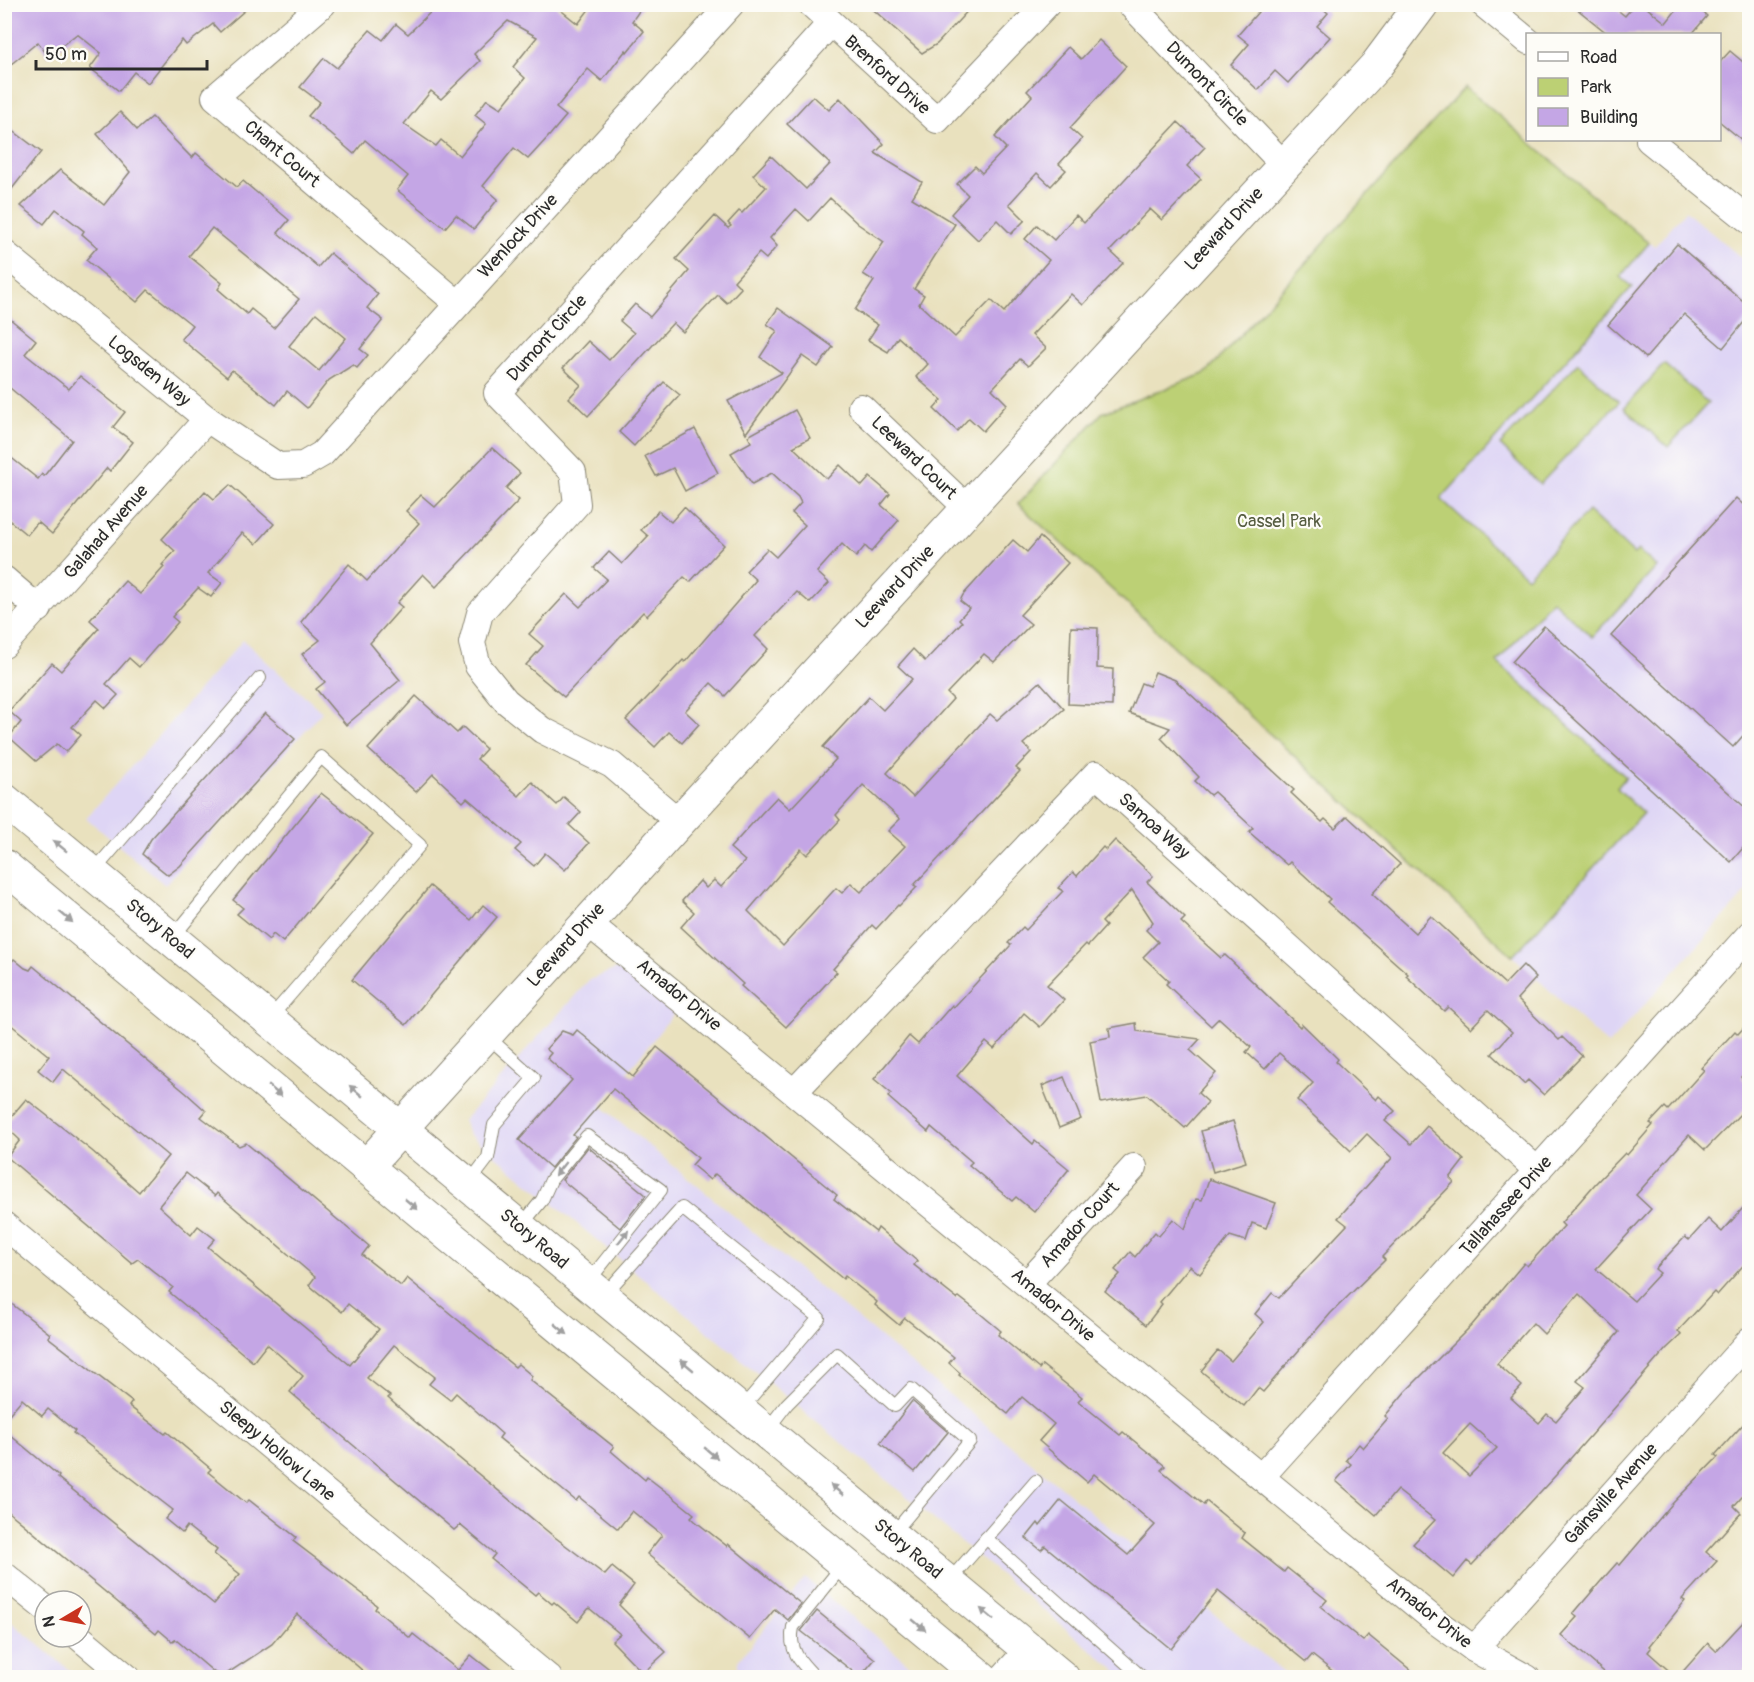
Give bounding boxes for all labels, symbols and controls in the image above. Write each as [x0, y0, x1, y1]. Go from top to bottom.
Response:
street label: Brenford Drive [839, 30, 935, 120]
scale bar [36, 33, 207, 71]
legend [1526, 33, 1721, 141]
street label: Dumont Circle [1161, 37, 1253, 131]
text: 50 m [45, 43, 87, 66]
text: Road [1580, 46, 1617, 69]
text: Park [1580, 76, 1612, 99]
text: Building [1580, 106, 1638, 129]
street label: Chant Court [239, 116, 325, 193]
street label: Leeward Drive [1180, 182, 1269, 275]
street label: Wenlock Drive [473, 189, 563, 283]
street label: Dumont Circle [502, 290, 592, 386]
street label: Logsden Way [103, 331, 195, 412]
street label: Leeward Court [866, 411, 962, 505]
street label: Galahad Avenue [59, 480, 153, 584]
park label: Cassel Park [1237, 510, 1322, 533]
street label: Leeward Drive [851, 540, 940, 633]
street label: Samoa Way [1114, 788, 1195, 864]
one-way arrow [53, 840, 68, 853]
street label: Story Road [121, 894, 199, 964]
street label: Leeward Drive [522, 898, 610, 992]
one-way arrow [58, 910, 73, 922]
street label: Amador Drive [632, 954, 726, 1036]
one-way arrow [348, 1084, 364, 1097]
one-way arrow [267, 1085, 283, 1098]
street label: Tallahassee Drive [1455, 1151, 1557, 1261]
one-way arrow [555, 1161, 567, 1176]
street label: Amador Court [1035, 1177, 1125, 1273]
one-way arrow [403, 1198, 419, 1211]
street label: Story Road [495, 1204, 573, 1274]
one-way arrow [617, 1229, 629, 1244]
street label: Amador Drive [1006, 1263, 1100, 1347]
one-way arrow [553, 1322, 569, 1335]
one-way arrow [680, 1359, 695, 1372]
street label: Sleepy Hollow Lane [214, 1396, 340, 1506]
street label: Gainsville Avenue [1559, 1438, 1663, 1550]
one-way arrow [703, 1446, 718, 1459]
one-way arrow [829, 1483, 845, 1496]
street label: Story Road [869, 1514, 947, 1584]
street label: Amador Drive [1382, 1572, 1477, 1654]
north arrow [33, 1589, 93, 1649]
one-way arrow [980, 1608, 995, 1621]
text: N [38, 1614, 60, 1628]
one-way arrow [911, 1619, 927, 1632]

